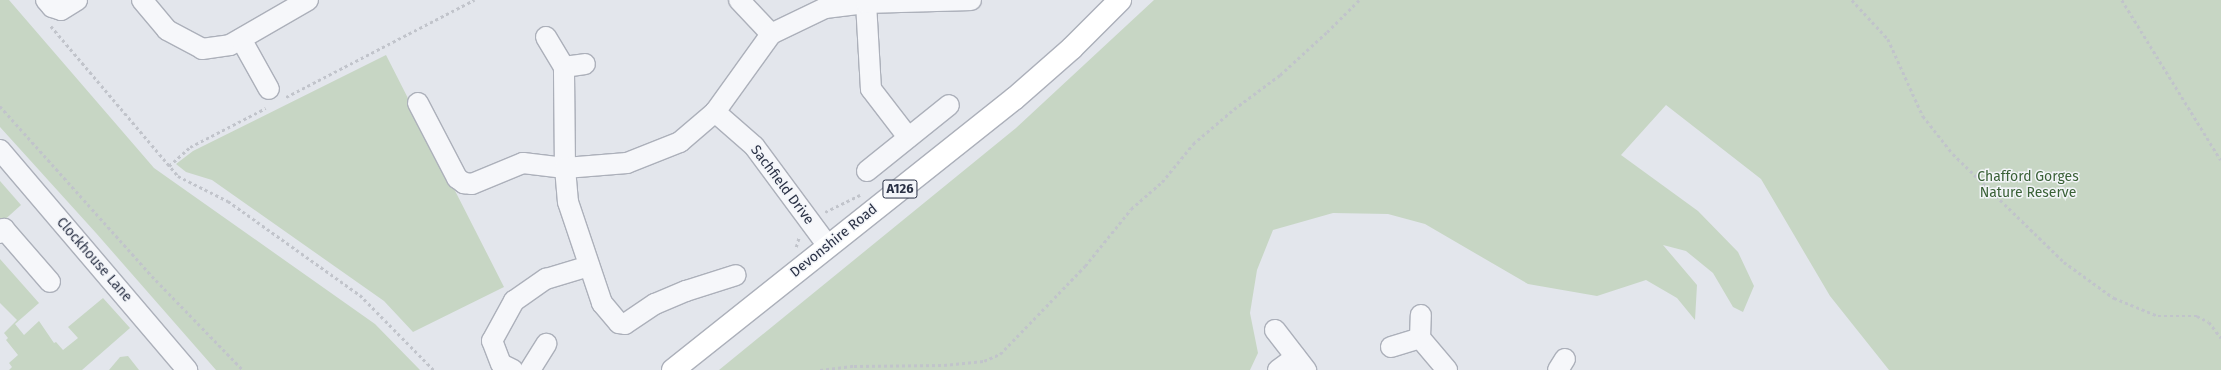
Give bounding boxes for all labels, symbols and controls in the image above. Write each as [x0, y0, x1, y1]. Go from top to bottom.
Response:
street label: Sachfield Drive [747, 142, 817, 228]
park label: Chafford Gorges Nature Reserve [1977, 169, 2079, 202]
road number: A126 [882, 178, 918, 200]
street label: Devonshire Road [787, 201, 881, 281]
street label: Clockhouse Lane [53, 214, 135, 306]

